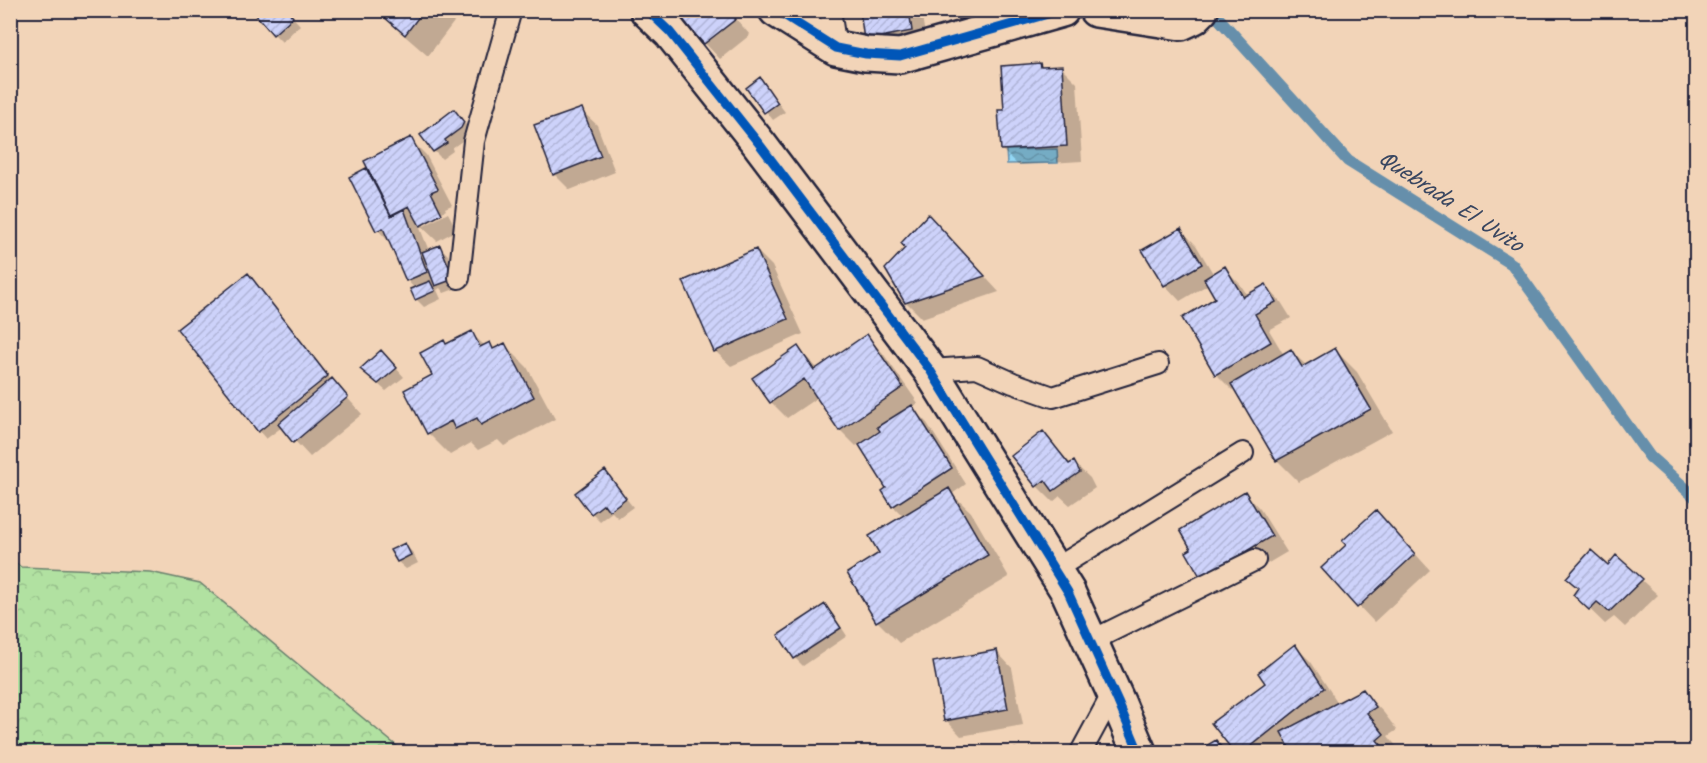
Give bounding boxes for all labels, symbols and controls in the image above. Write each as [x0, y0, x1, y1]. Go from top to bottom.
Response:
water label: Quebrada El Uvito [1370, 143, 1531, 264]

